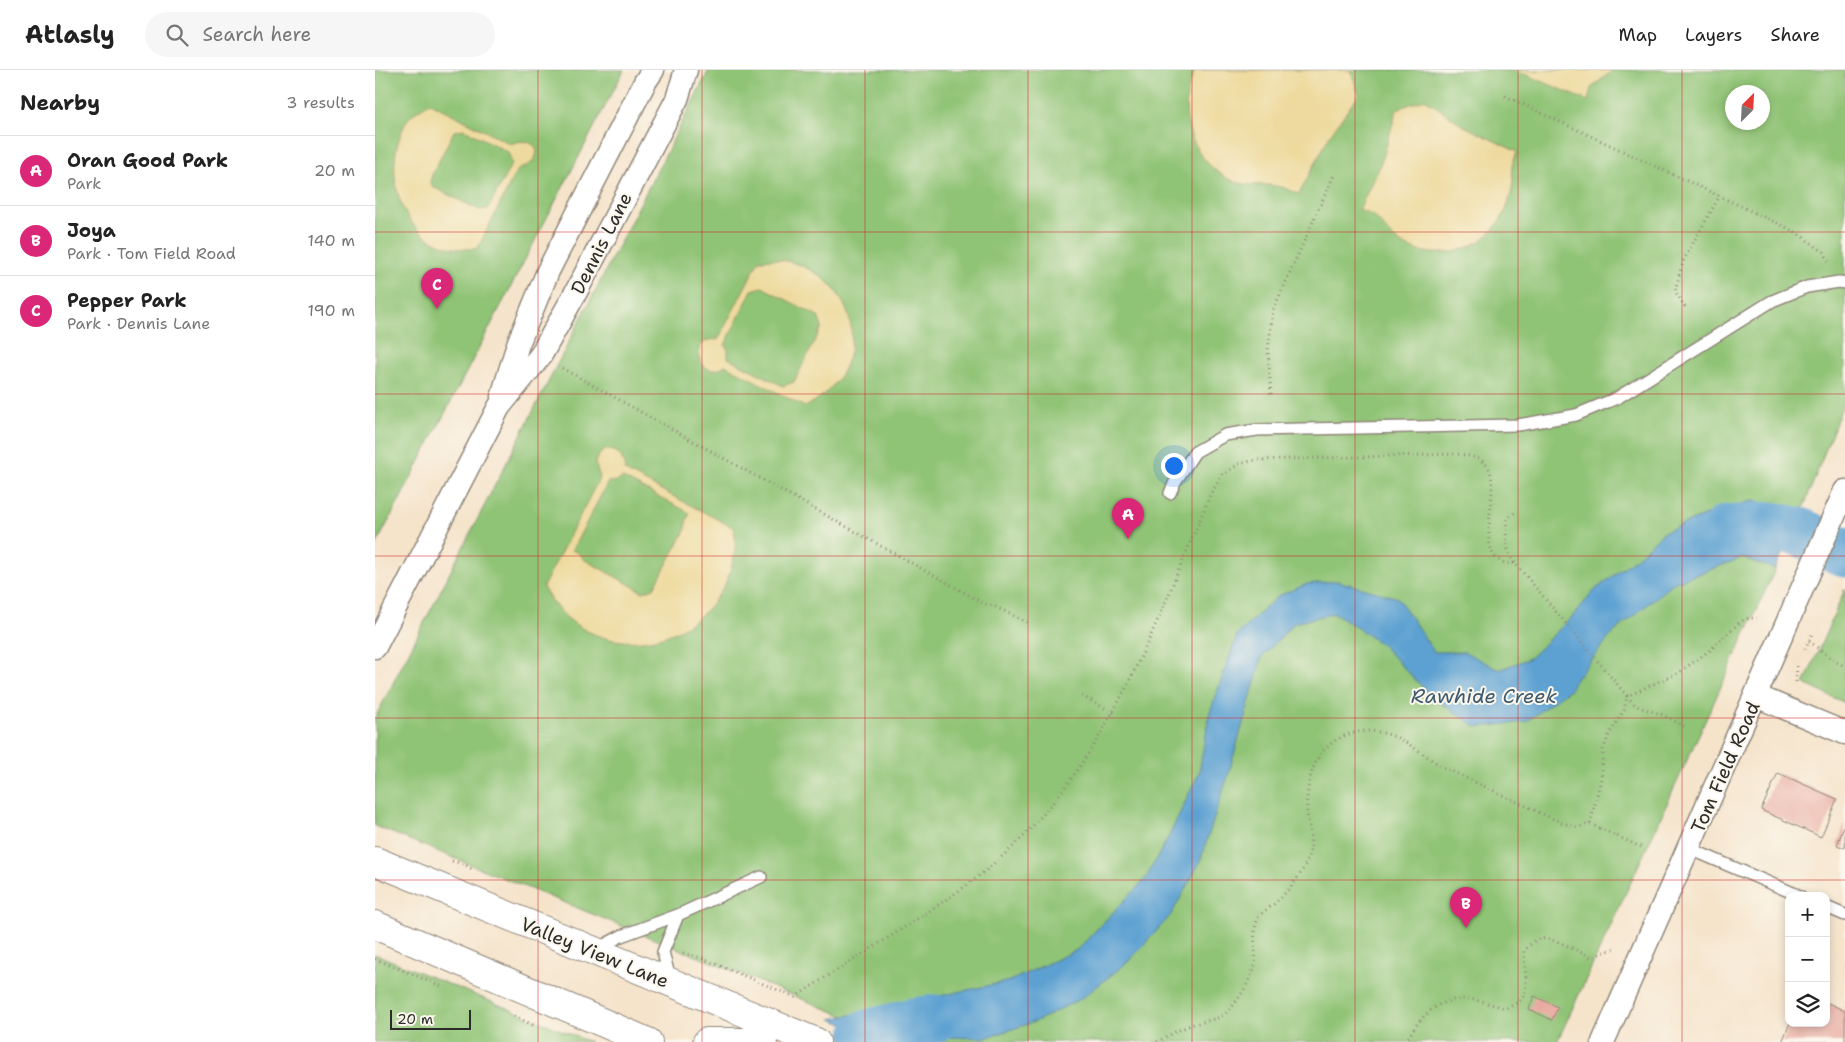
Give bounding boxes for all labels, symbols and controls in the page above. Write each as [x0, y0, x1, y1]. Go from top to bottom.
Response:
search box [145, 12, 495, 57]
text: Atlasly [25, 19, 115, 51]
icon: search [163, 21, 191, 49]
text: Search here [203, 22, 311, 47]
text: Map [1619, 23, 1657, 47]
text: Layers [1685, 23, 1742, 47]
text: Share [1770, 23, 1820, 47]
north arrow [1725, 85, 1770, 130]
text: Nearby [20, 89, 100, 117]
text: 3 results [286, 92, 355, 113]
text: Oran Good Park [67, 148, 228, 173]
text: A [30, 160, 42, 181]
text: 20 m [314, 160, 355, 181]
text: Park [67, 173, 101, 194]
street label: Dennis Lane [565, 188, 638, 298]
text: Joya [67, 218, 116, 243]
text: B [31, 230, 41, 251]
text: 140 m [308, 230, 355, 251]
text: Park · Tom Field Road [67, 243, 236, 264]
pin: C [421, 268, 453, 309]
text: Pepper Park [67, 288, 187, 313]
text: C [31, 300, 41, 321]
text: 190 m [308, 300, 355, 321]
text: Park · Dennis Lane [67, 313, 210, 334]
your location [1161, 453, 1187, 479]
pin: A [1112, 498, 1144, 539]
water label: Rawhide Creek [1411, 683, 1557, 709]
street label: Tom Field Road [1685, 697, 1766, 837]
pin: B [1450, 887, 1482, 928]
map controls [1785, 892, 1830, 1027]
button: + [1785, 892, 1830, 937]
street label: Valley View Lane [517, 911, 673, 994]
button: − [1785, 937, 1830, 982]
button: layers [1785, 982, 1830, 1027]
scale bar [390, 1007, 471, 1030]
text: 20 m [397, 1010, 433, 1028]

